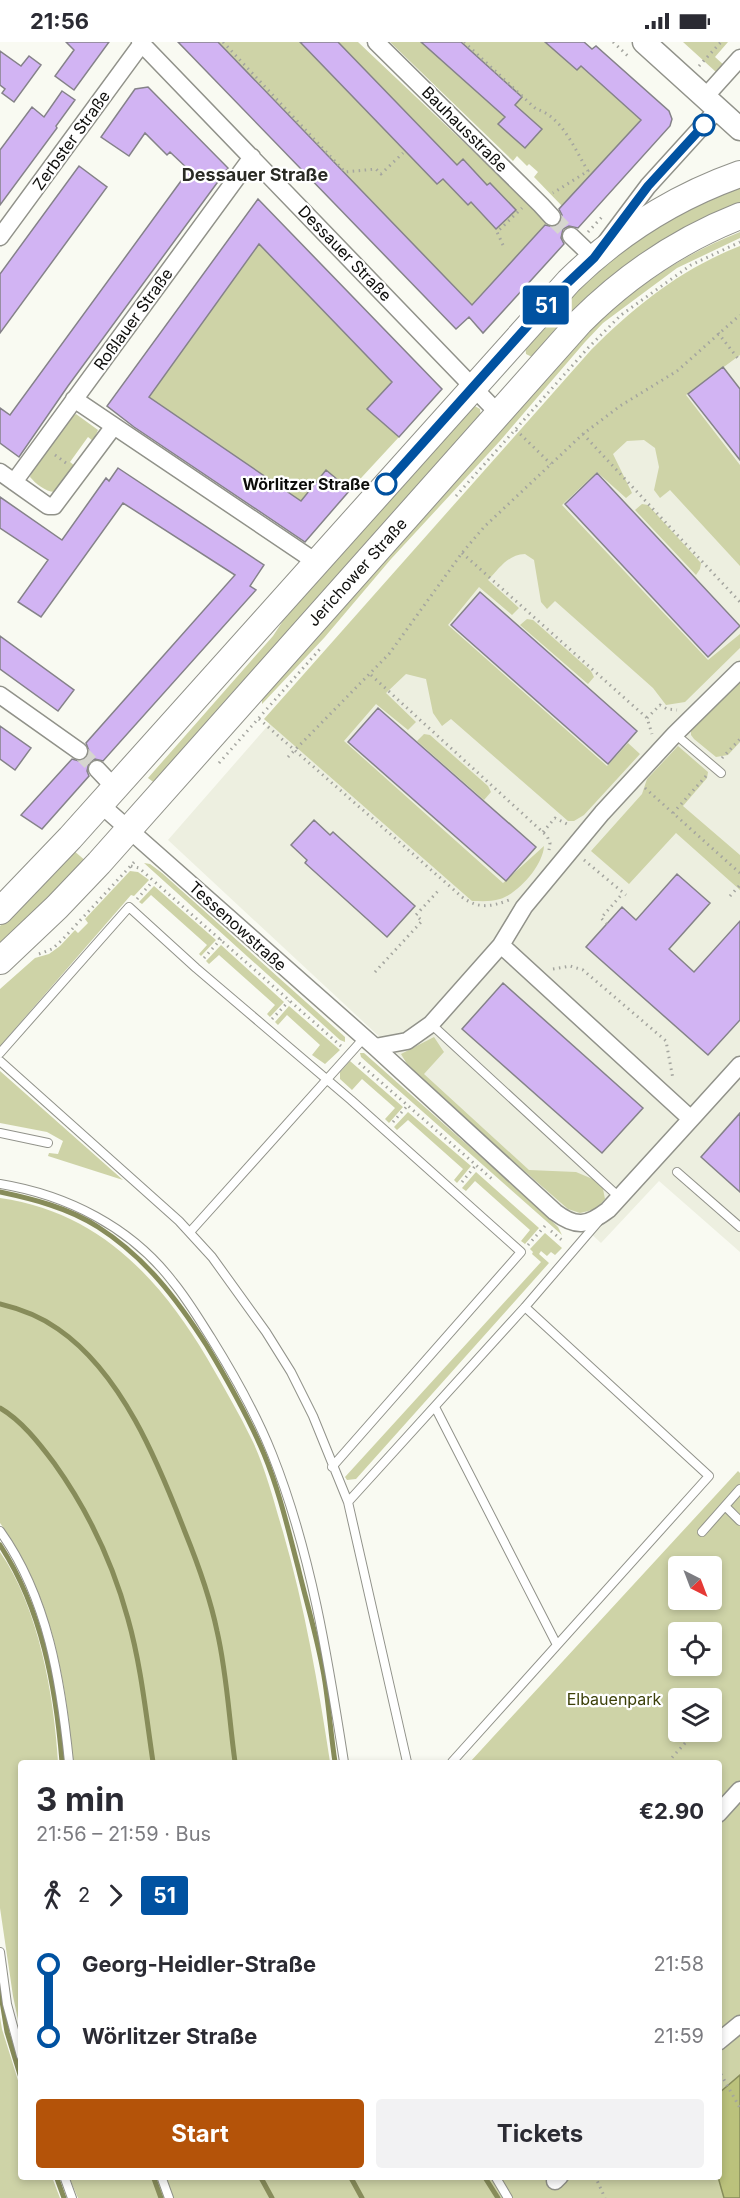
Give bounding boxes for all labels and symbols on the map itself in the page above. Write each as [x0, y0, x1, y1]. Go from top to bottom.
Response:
street label: Bauhausstraße [418, 82, 512, 176]
street label: Zerbster Straße [28, 86, 114, 194]
unlabelled marker [693, 114, 715, 136]
district label: Dessauer Straße [182, 164, 328, 185]
street label: Dessauer Straße [294, 201, 396, 305]
street label: Roßlauer Straße [89, 264, 177, 374]
line badge: 51 [519, 286, 573, 324]
marker: Wörlitzer Straße [375, 473, 397, 495]
place label: Wörlitzer Straße [242, 474, 370, 494]
street label: Jerichower Straße [303, 514, 411, 630]
street label: Tessenowstraße [185, 877, 291, 975]
north arrow [668, 1556, 722, 1610]
park label: Elbauenpark [567, 1689, 662, 1709]

